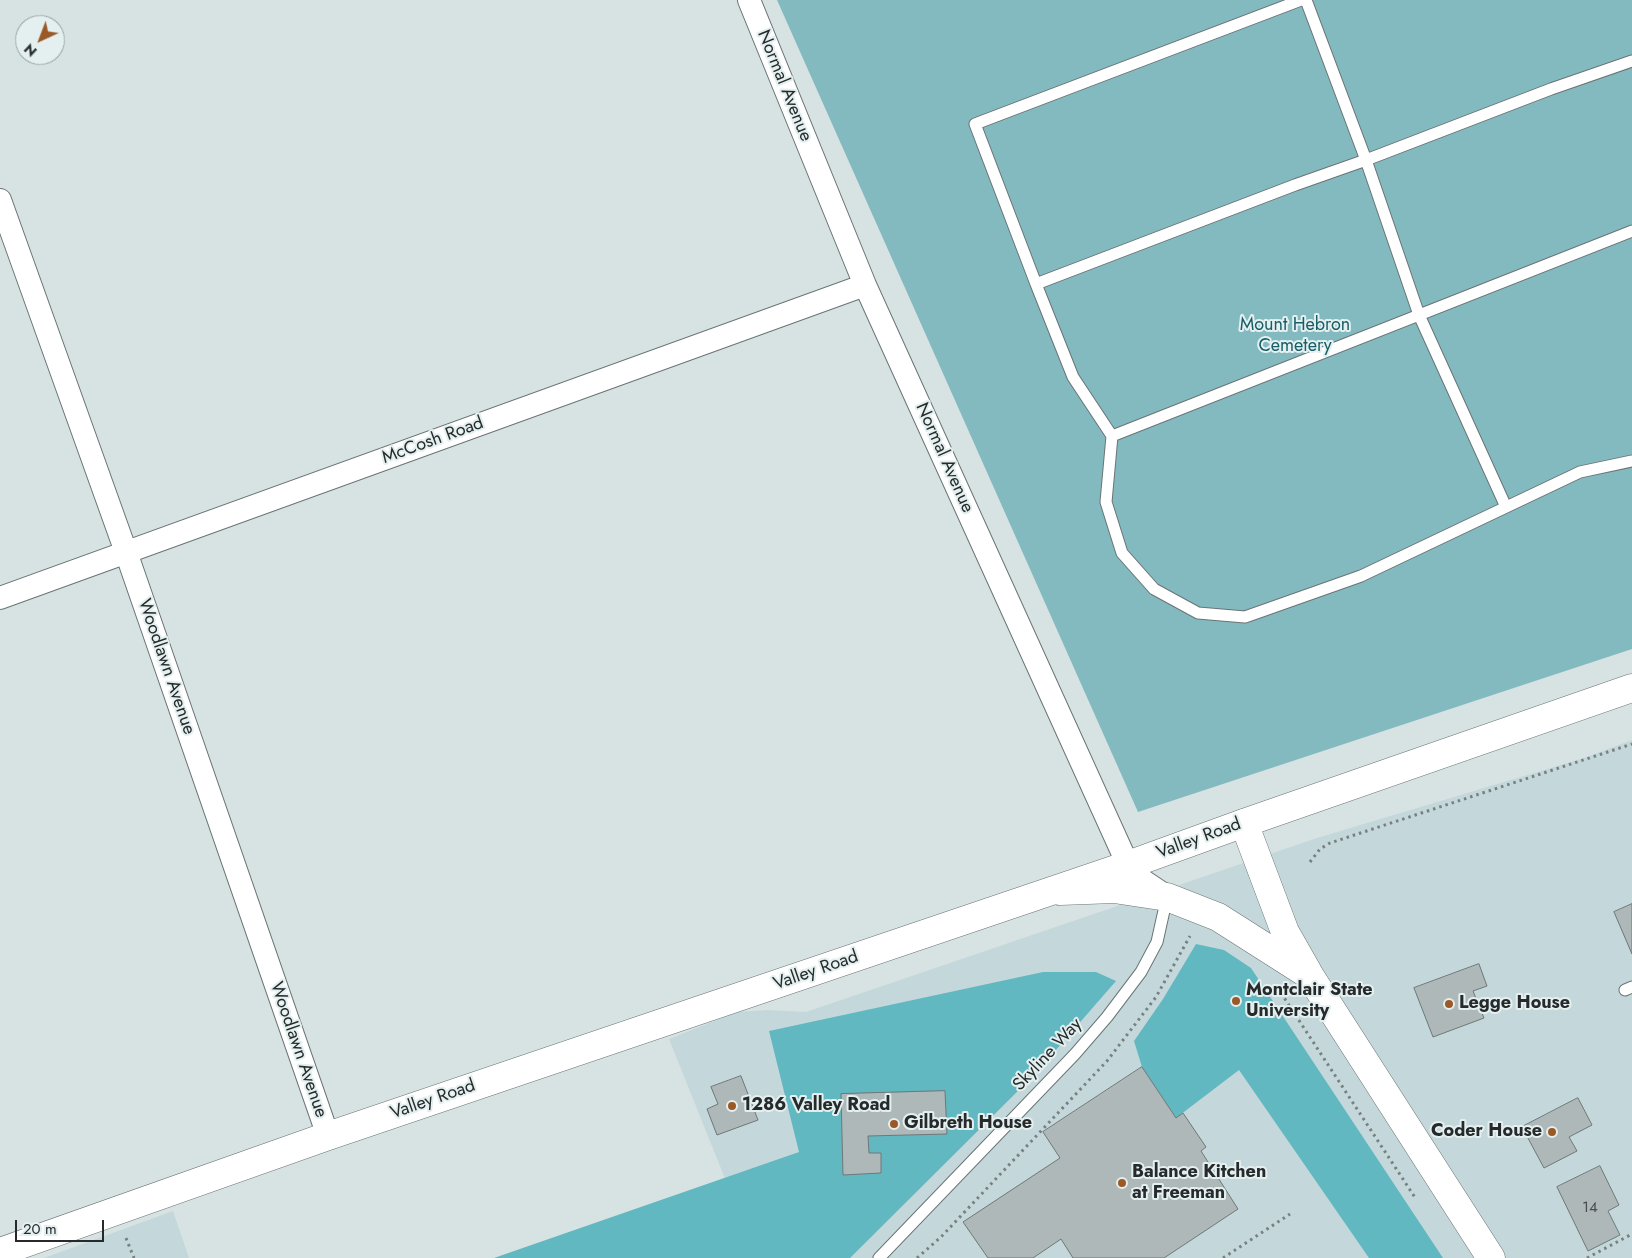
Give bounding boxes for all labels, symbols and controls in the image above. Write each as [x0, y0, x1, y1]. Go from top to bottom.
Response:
north arrow [15, 15, 65, 65]
street label: Normal Avenue [752, 27, 816, 145]
text: N [20, 39, 41, 61]
park label: Mount Hebron Cemetery [1240, 315, 1350, 358]
street label: Normal Avenue [910, 400, 978, 516]
street label: McCosh Road [379, 413, 487, 469]
street label: Woodlawn Avenue [133, 596, 199, 738]
street label: Valley Road [1154, 814, 1244, 864]
street label: Valley Road [771, 946, 861, 996]
street label: Woodlawn Avenue [265, 979, 331, 1121]
place label: Montclair State University [1246, 980, 1373, 1022]
place label: Legge House [1459, 993, 1570, 1015]
marker: Montclair State University [1230, 995, 1242, 1007]
marker: Legge House [1443, 998, 1455, 1010]
street label: Skyline Way [1009, 1014, 1087, 1096]
street label: Valley Road [388, 1075, 478, 1125]
place label: 1286 Valley Road [742, 1095, 890, 1117]
marker: 1286 Valley Road [726, 1100, 738, 1112]
place label: Gilbreth House [904, 1113, 1032, 1135]
marker: Gilbreth House [888, 1118, 900, 1130]
place label: Coder House [1431, 1121, 1542, 1143]
marker: Coder House [1546, 1126, 1558, 1138]
place label: Balance Kitchen at Freeman [1132, 1162, 1266, 1204]
marker: Balance Kitchen at Freeman [1116, 1177, 1128, 1189]
house number: 14 [1582, 1199, 1598, 1217]
scale bar [18, 1210, 106, 1242]
text: 20 m [23, 1218, 57, 1240]

